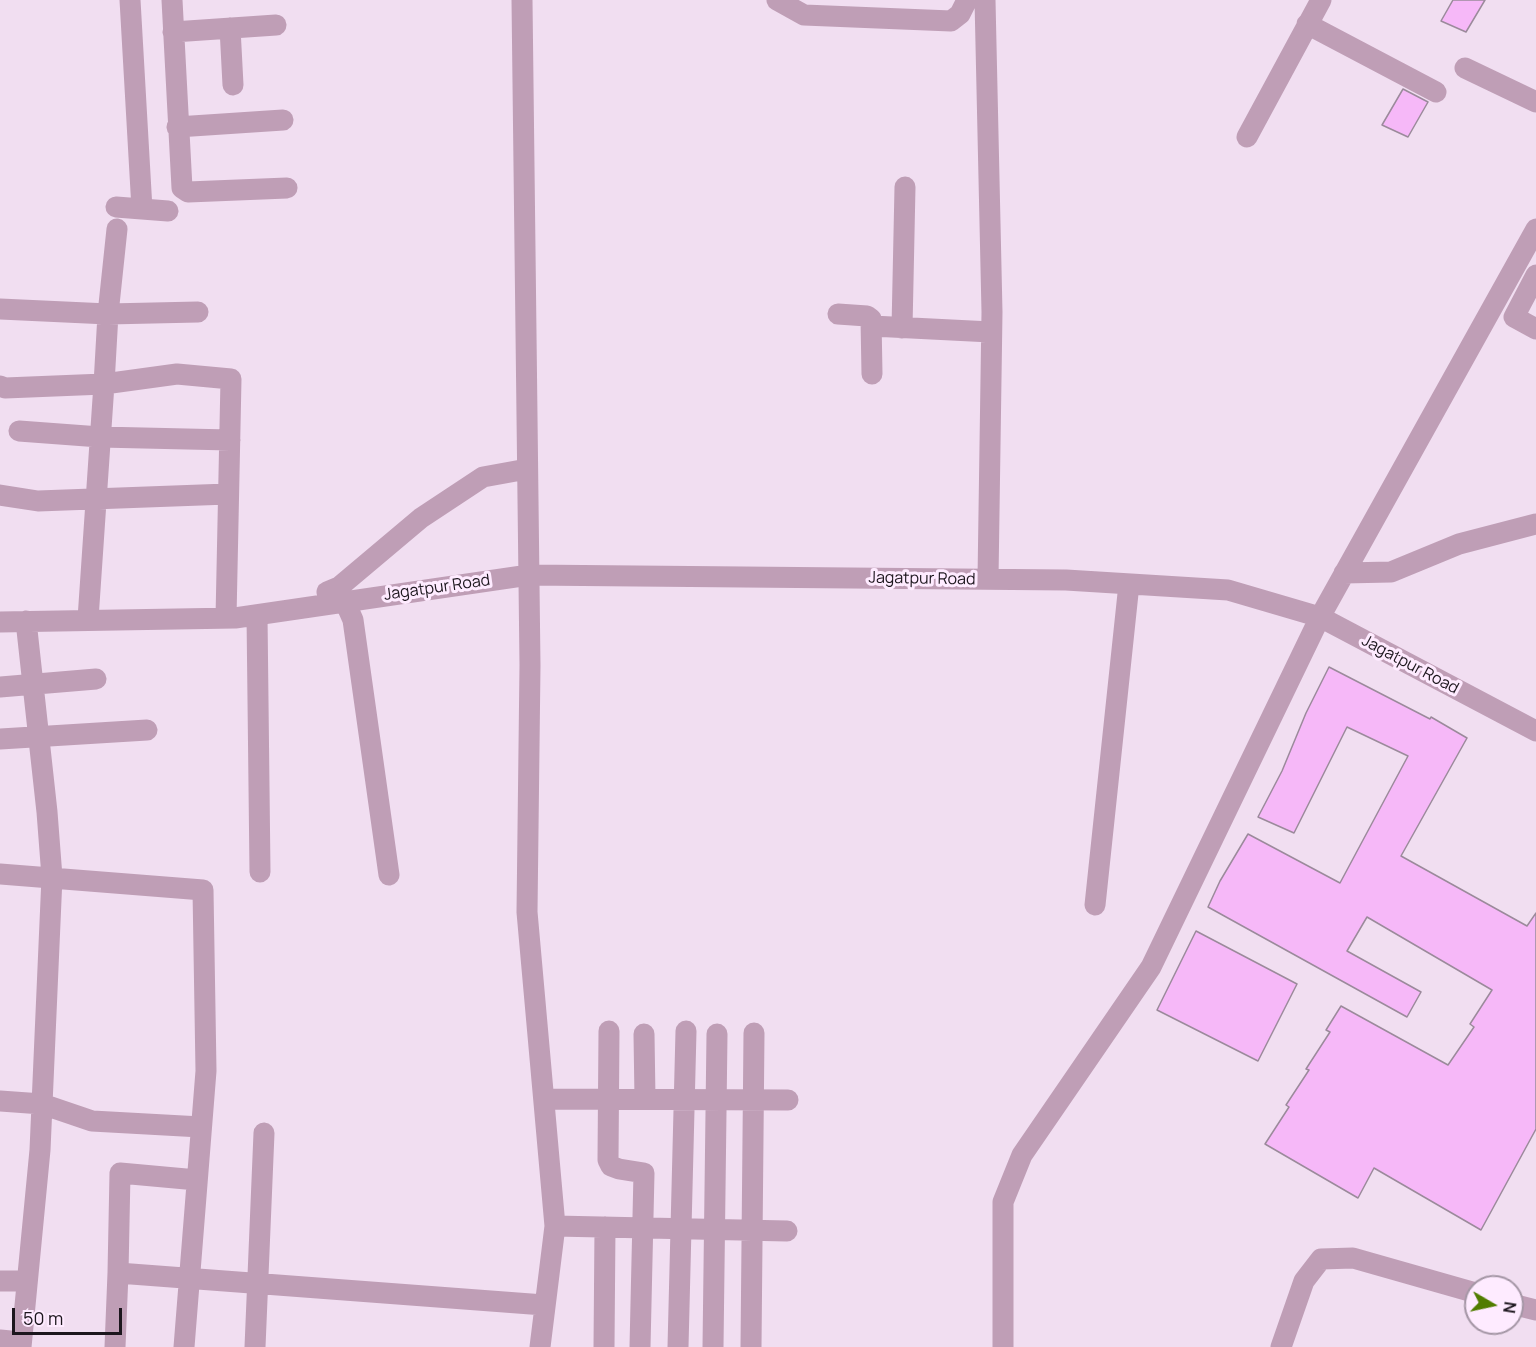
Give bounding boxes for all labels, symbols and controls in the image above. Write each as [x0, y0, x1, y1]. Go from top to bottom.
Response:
street label: Jagatpur Road [868, 568, 976, 590]
street label: Jagatpur Road [383, 571, 491, 605]
street label: Jagatpur Road [1358, 631, 1462, 699]
north arrow [1464, 1275, 1524, 1335]
scale bar [15, 1296, 124, 1334]
text: N [1498, 1300, 1522, 1315]
text: 50 m [23, 1306, 63, 1330]

